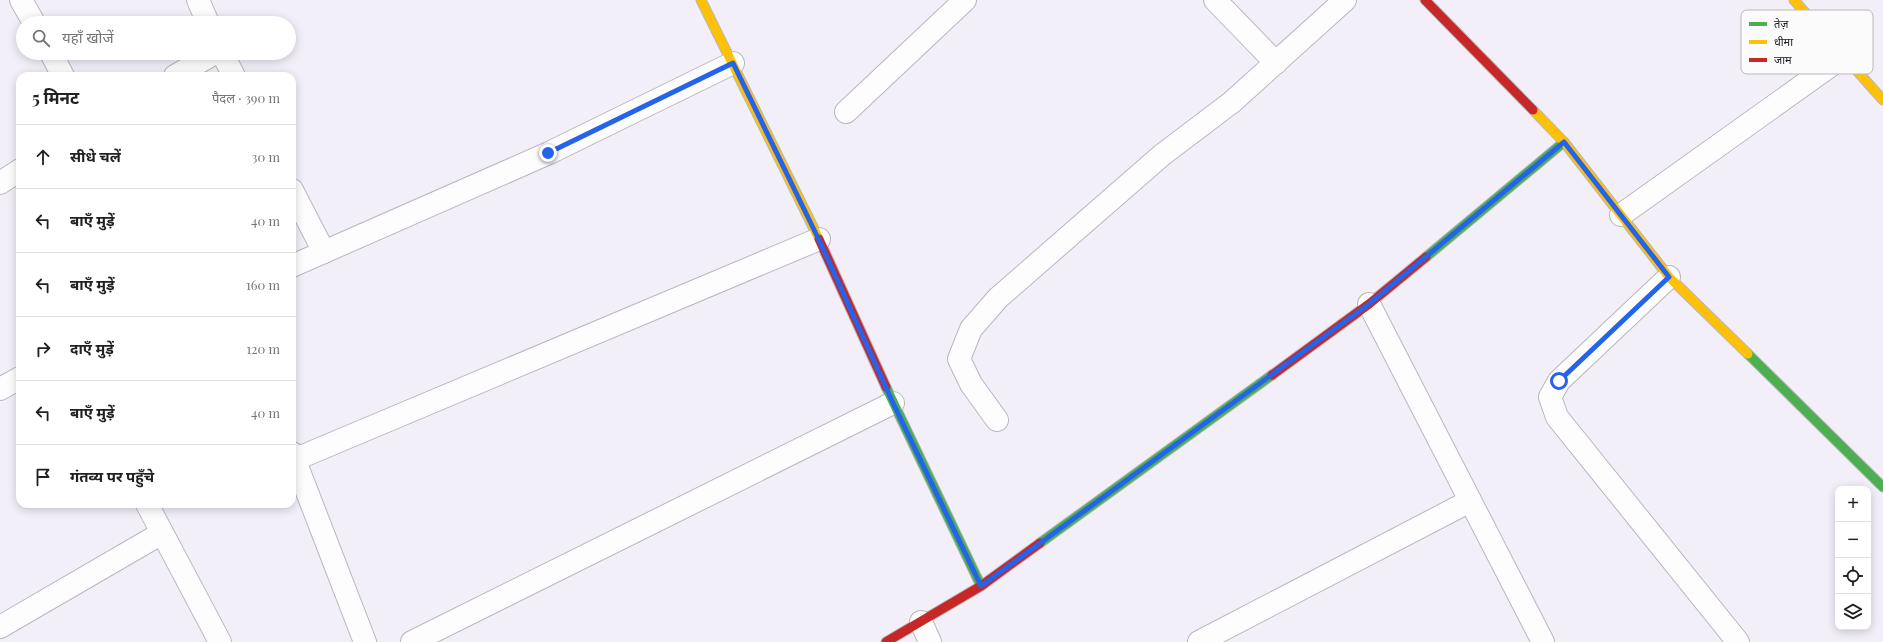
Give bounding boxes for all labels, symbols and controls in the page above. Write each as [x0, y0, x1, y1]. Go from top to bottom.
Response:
legend [1741, 10, 1873, 74]
search box [16, 16, 296, 60]
text: तेज़ [1774, 16, 1789, 31]
icon: search [30, 27, 52, 49]
text: यहाँ खोजें [62, 27, 114, 47]
text: धीमा [1774, 34, 1793, 49]
text: जाम [1774, 52, 1792, 67]
text: 5 मिनट [32, 86, 79, 108]
text: पैदल · 390 m [212, 89, 280, 106]
route end [539, 144, 557, 162]
icon: ahead [32, 146, 54, 168]
text: सीधे चलें [70, 146, 121, 166]
text: 30 m [252, 148, 280, 165]
icon: left [32, 210, 54, 232]
text: बाएँ मुड़ें [70, 210, 115, 230]
text: 40 m [251, 212, 280, 229]
icon: left [32, 274, 54, 296]
text: बाएँ मुड़ें [70, 274, 115, 294]
text: 160 m [246, 276, 280, 293]
icon: right [32, 338, 54, 360]
text: दाएँ मुड़ें [70, 338, 114, 358]
text: 120 m [246, 340, 280, 357]
route start [1550, 372, 1568, 390]
icon: left [32, 402, 54, 424]
text: बाएँ मुड़ें [70, 402, 115, 422]
text: 40 m [251, 404, 280, 421]
icon: arrive [32, 466, 54, 488]
text: गंतव्य पर पहुँचे [70, 466, 154, 486]
map controls [1835, 486, 1871, 630]
button: + [1835, 486, 1871, 522]
button: − [1835, 522, 1871, 558]
button: locate [1835, 558, 1871, 594]
button: layers [1835, 594, 1871, 630]

